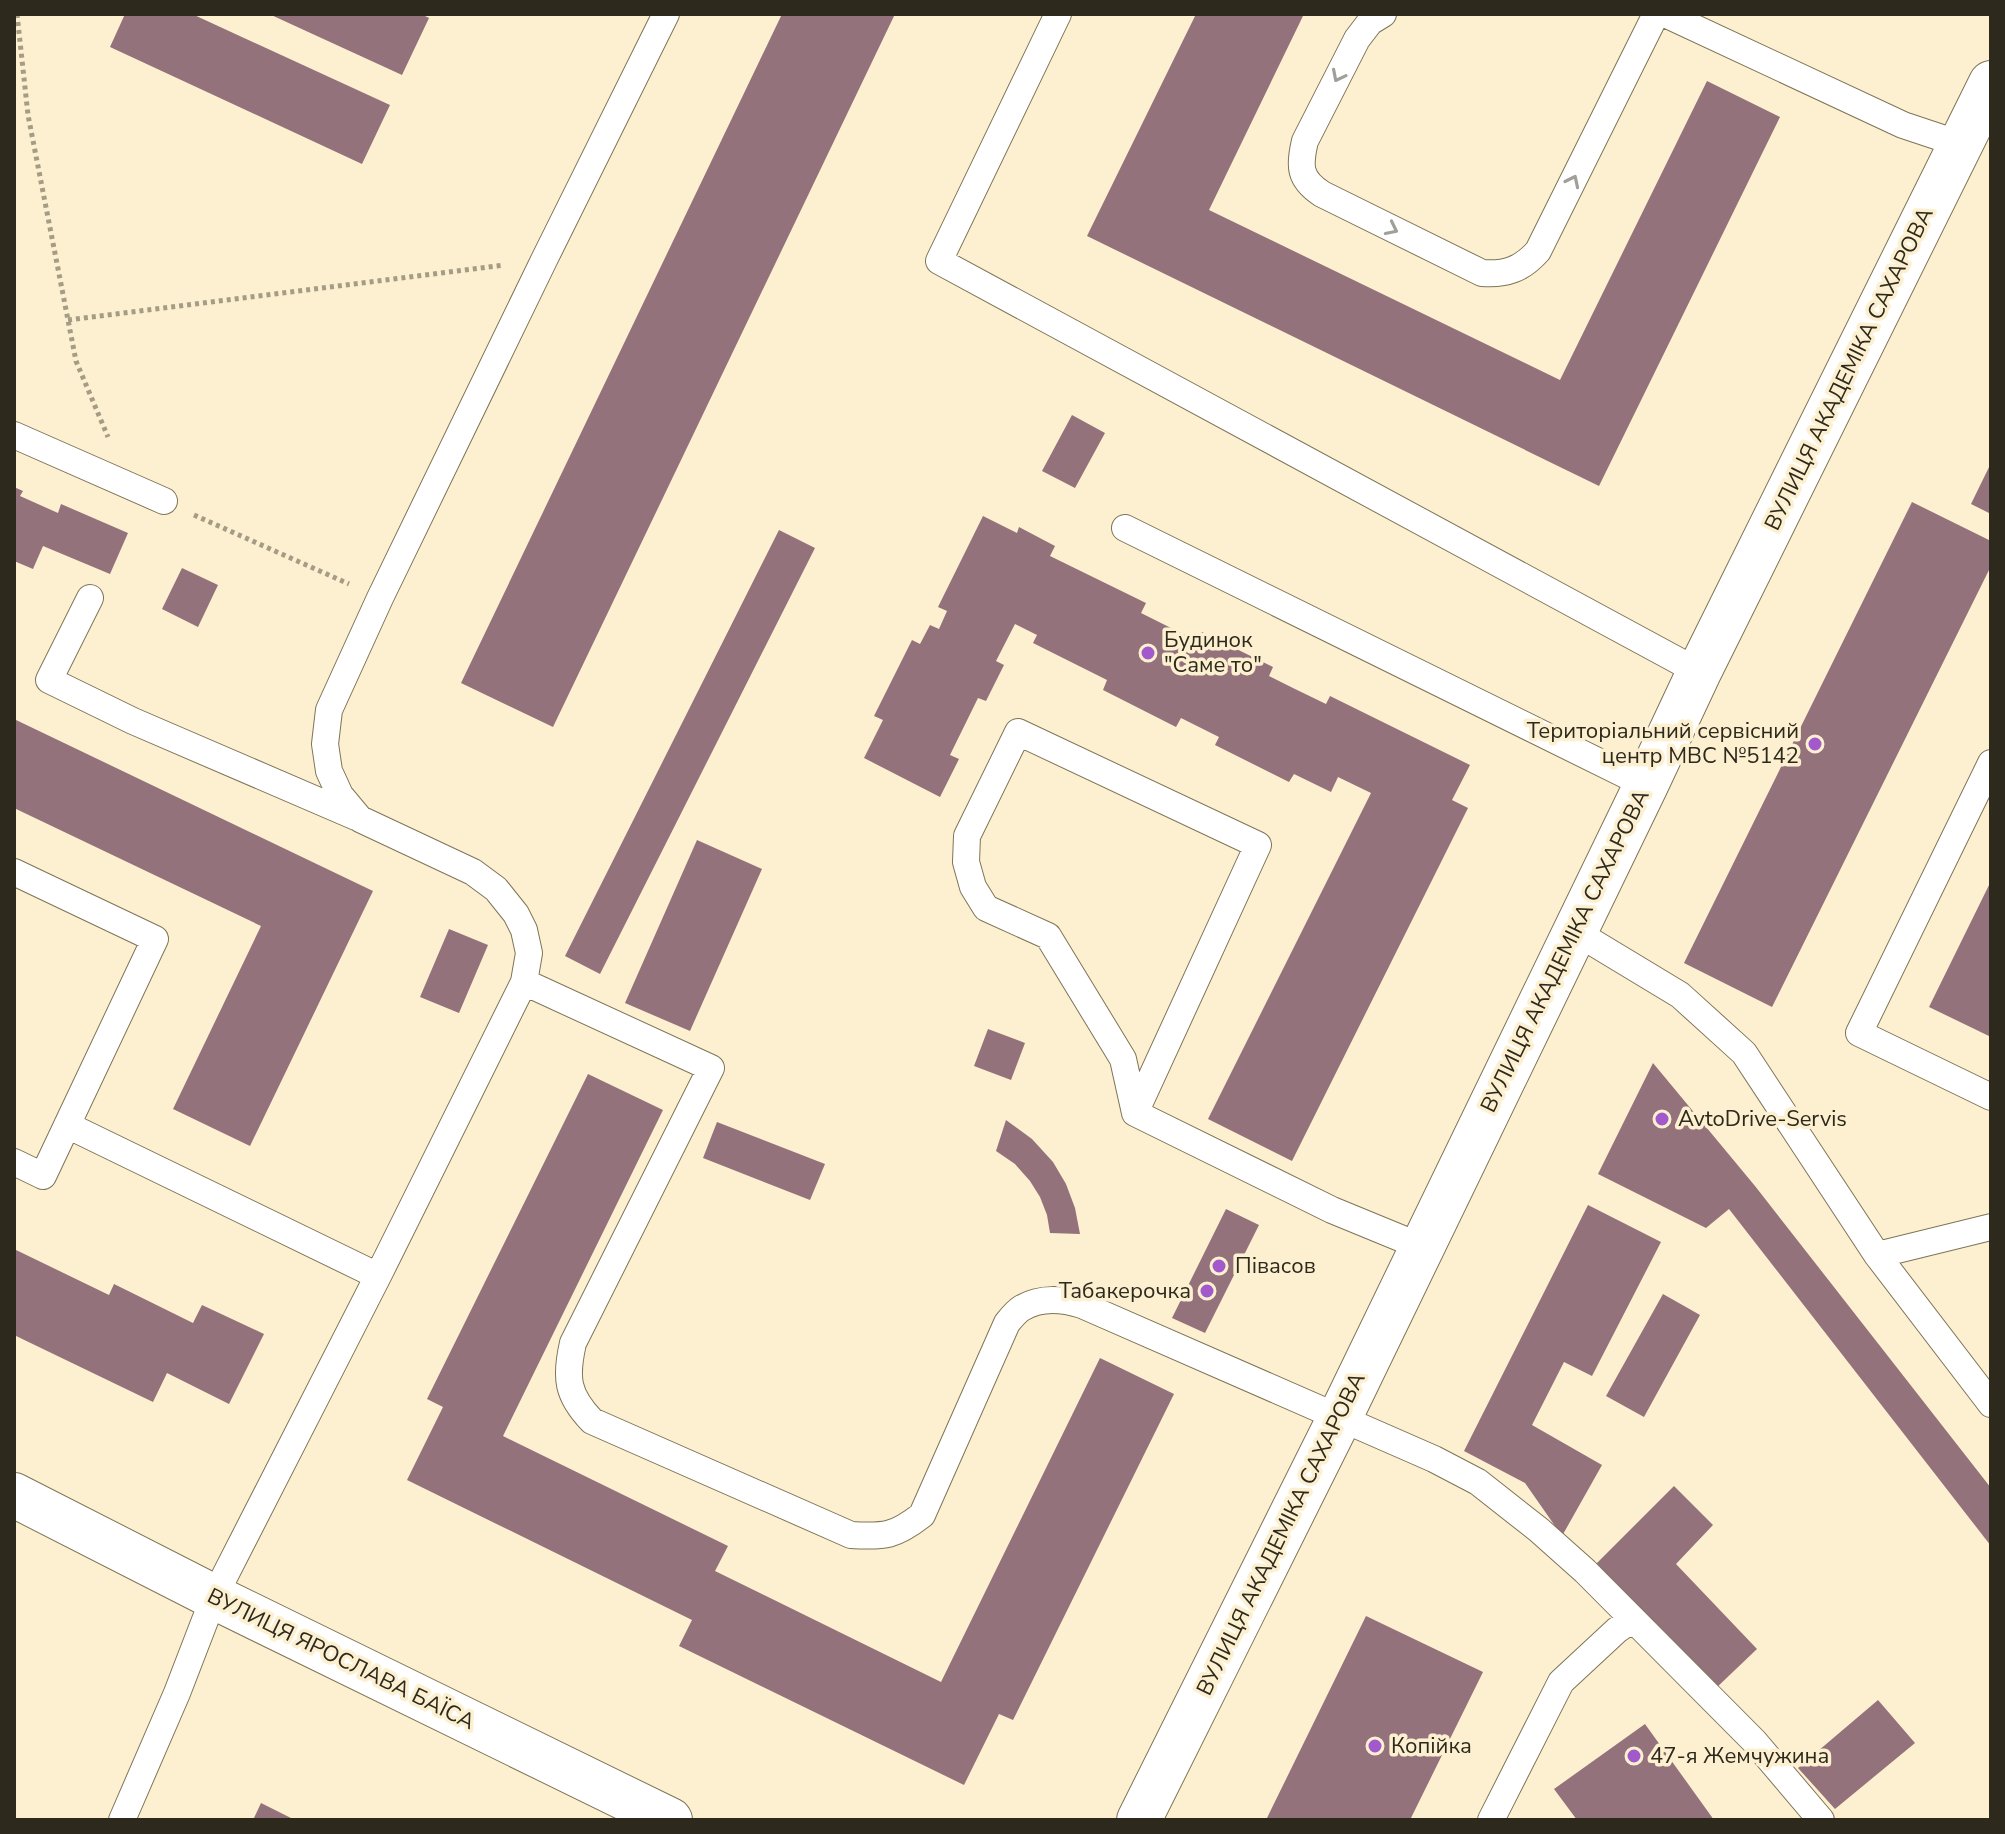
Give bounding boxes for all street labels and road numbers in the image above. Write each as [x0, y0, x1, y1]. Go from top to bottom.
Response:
street label: ВУЛИЦЯ АКАДЕМІКА САХАРОВА [1758, 203, 1940, 535]
street label: ВУЛИЦЯ АКАДЕМІКА САХАРОВА [1474, 785, 1656, 1117]
street label: ВУЛИЦЯ АКАДЕМІКА САХАРОВА [1190, 1368, 1372, 1700]
street label: ВУЛИЦЯ ЯРОСЛАВА БАЇСА [202, 1581, 480, 1737]

